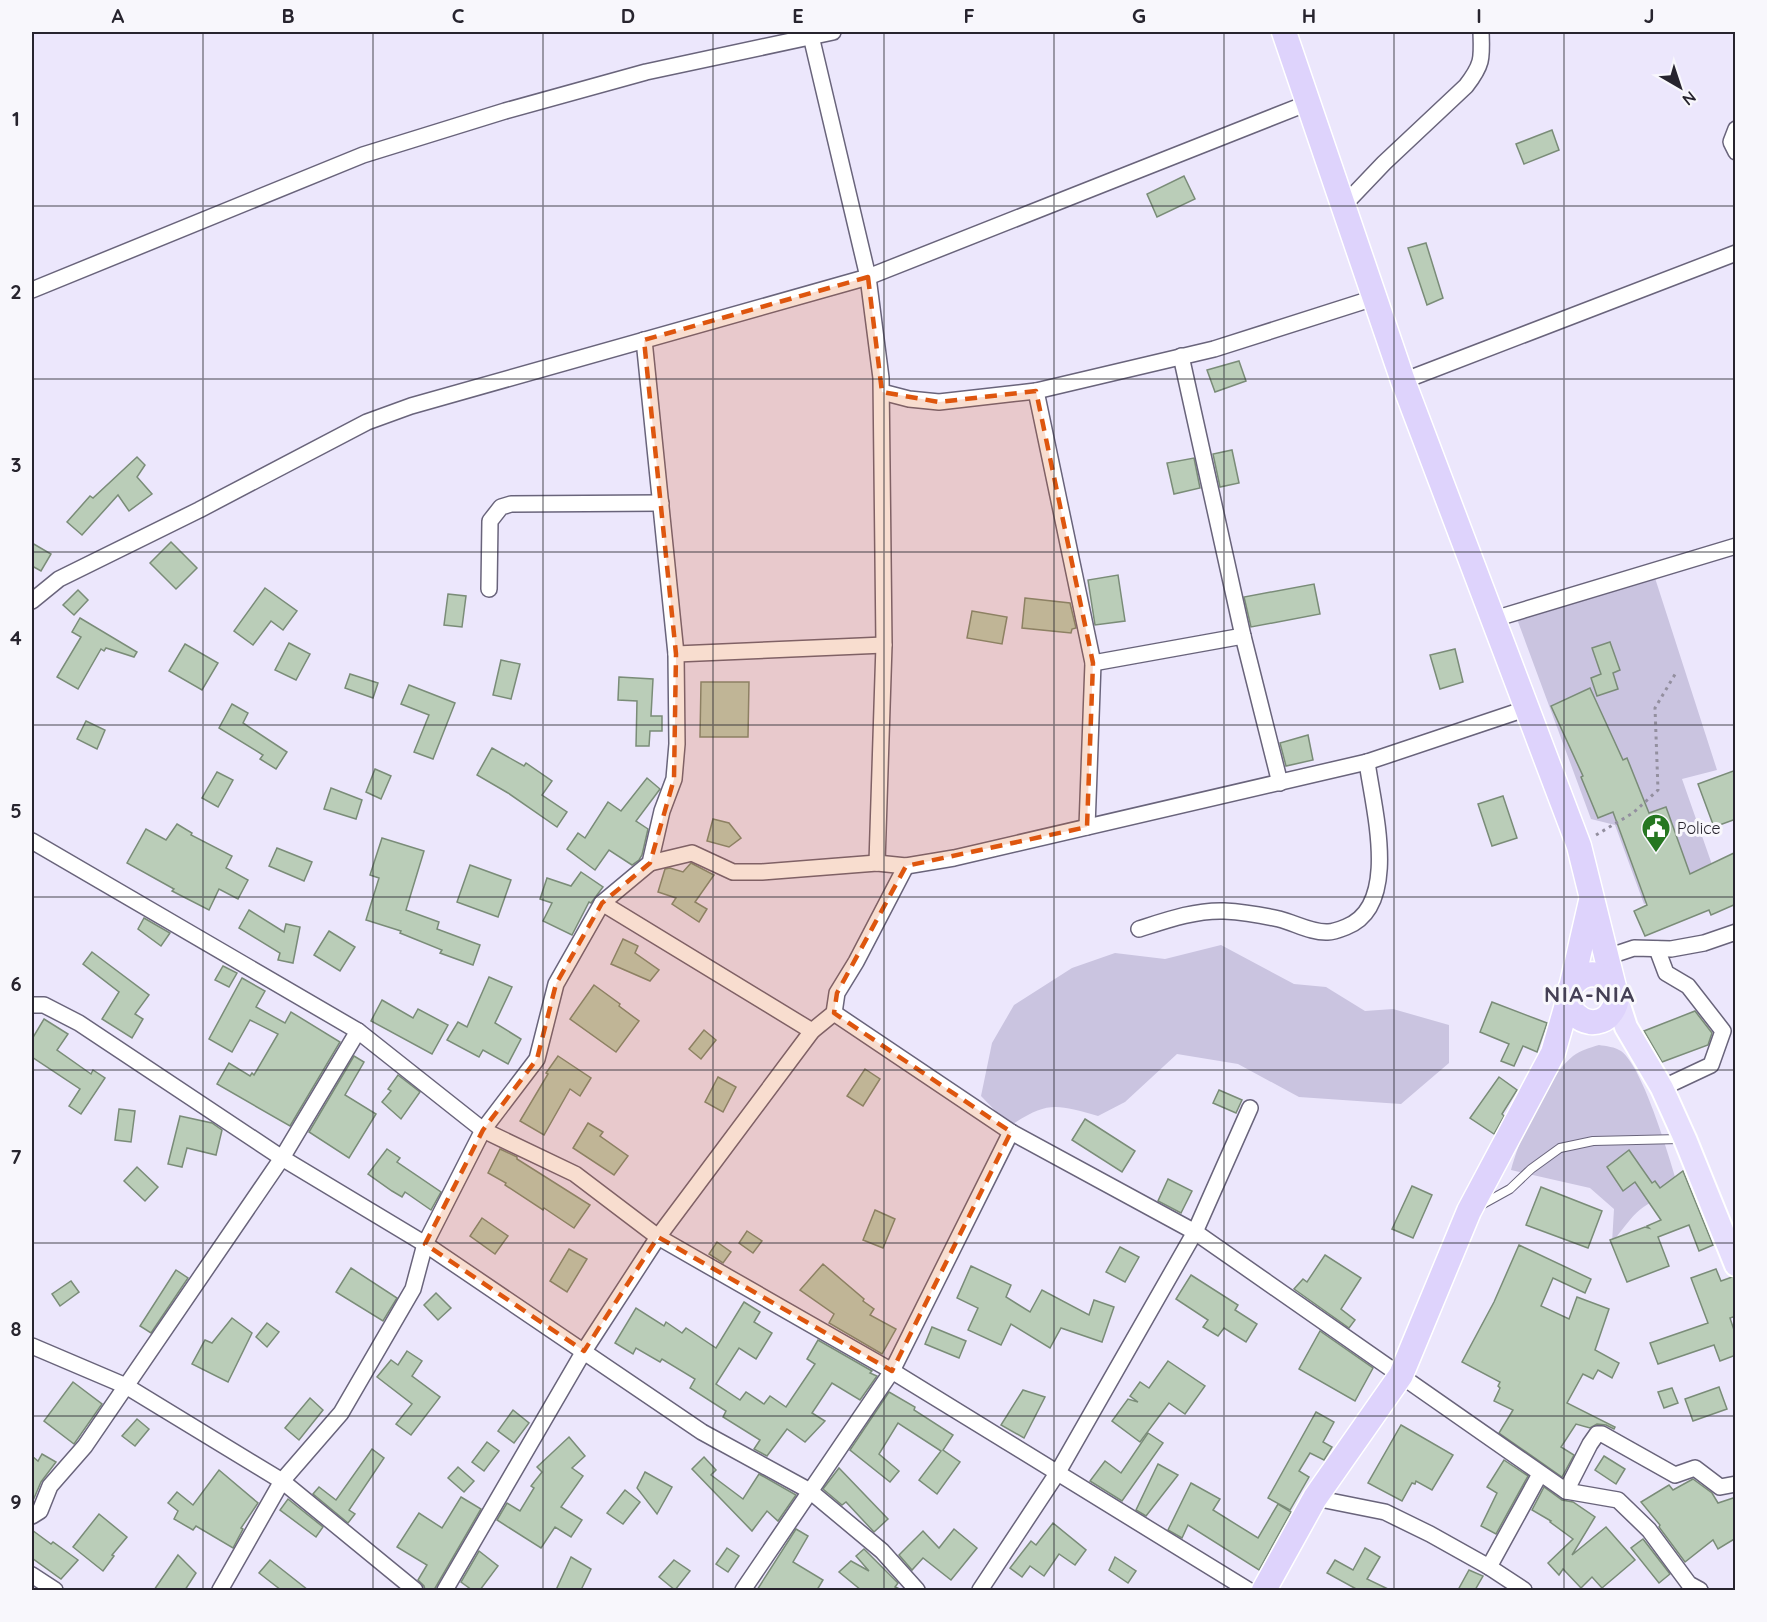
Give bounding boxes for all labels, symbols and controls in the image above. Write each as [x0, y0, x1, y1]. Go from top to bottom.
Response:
text: A [112, 3, 125, 28]
text: B [281, 3, 295, 28]
text: C [452, 3, 465, 28]
text: D [621, 3, 635, 28]
text: E [792, 3, 804, 28]
text: F [963, 3, 975, 28]
text: G [1132, 3, 1146, 28]
text: H [1302, 3, 1316, 28]
text: I [1476, 3, 1482, 28]
text: J [1643, 3, 1655, 28]
north arrow [1650, 57, 1710, 117]
text: N [1679, 87, 1700, 110]
text: 1 [12, 106, 20, 131]
text: 2 [10, 279, 22, 304]
text: 3 [11, 452, 21, 477]
text: 4 [10, 625, 22, 650]
text: 5 [10, 798, 22, 823]
public building icon: Police [1640, 812, 1672, 854]
place label: Police [1677, 818, 1720, 838]
text: 6 [10, 971, 22, 996]
district label: NIA-NIA [1544, 980, 1636, 1008]
text: 7 [11, 1144, 22, 1169]
text: 8 [11, 1316, 22, 1341]
text: 9 [10, 1489, 22, 1514]

